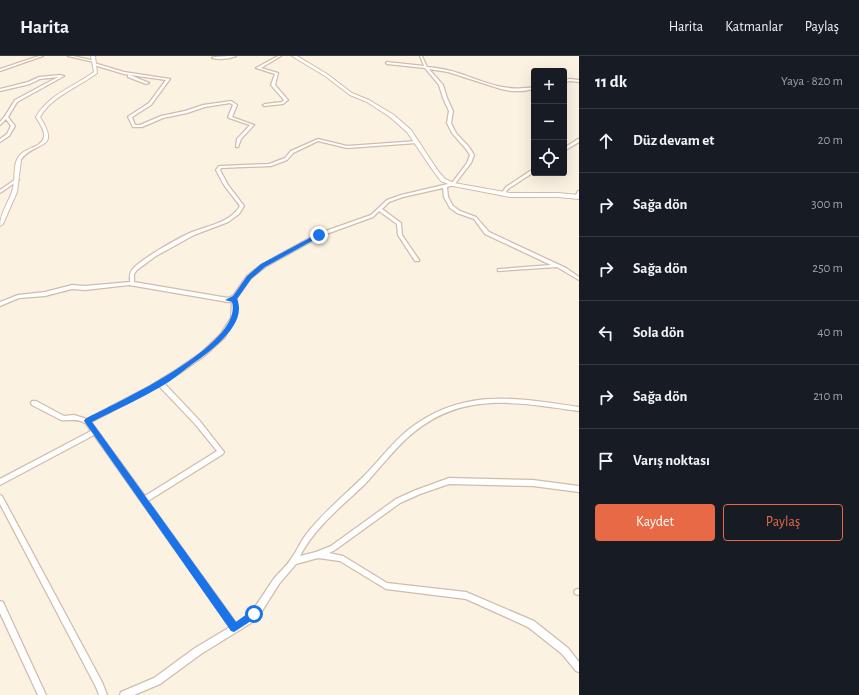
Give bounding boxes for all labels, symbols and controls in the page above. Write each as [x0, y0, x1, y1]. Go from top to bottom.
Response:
text: Harita [20, 18, 69, 37]
text: Harita [669, 20, 703, 34]
text: Katmanlar [725, 20, 783, 34]
text: Paylaş [805, 20, 839, 34]
map controls [531, 68, 567, 176]
button: + [531, 68, 567, 104]
text: 11 dk [595, 73, 627, 90]
text: Yaya · 820 m [781, 75, 843, 88]
button: − [531, 104, 567, 140]
icon: ahead [595, 130, 617, 152]
text: Düz devam et [633, 133, 714, 148]
text: 20 m [818, 134, 843, 147]
button: locate [531, 140, 567, 176]
icon: right [595, 194, 617, 216]
text: Sağa dön [633, 197, 687, 212]
text: 300 m [811, 198, 843, 211]
route end [310, 226, 328, 244]
icon: right [595, 258, 617, 280]
text: Sağa dön [633, 261, 687, 276]
text: 250 m [812, 262, 843, 275]
icon: left [595, 322, 617, 344]
text: Sola dön [633, 325, 684, 340]
text: 40 m [817, 326, 843, 339]
icon: right [595, 386, 617, 408]
text: Sağa dön [633, 389, 687, 404]
text: 210 m [813, 390, 843, 403]
icon: arrive [595, 450, 617, 472]
text: Varış noktası [633, 453, 710, 468]
button: Kaydet [595, 504, 715, 541]
button: Paylaş [723, 504, 843, 541]
route start [245, 605, 263, 623]

